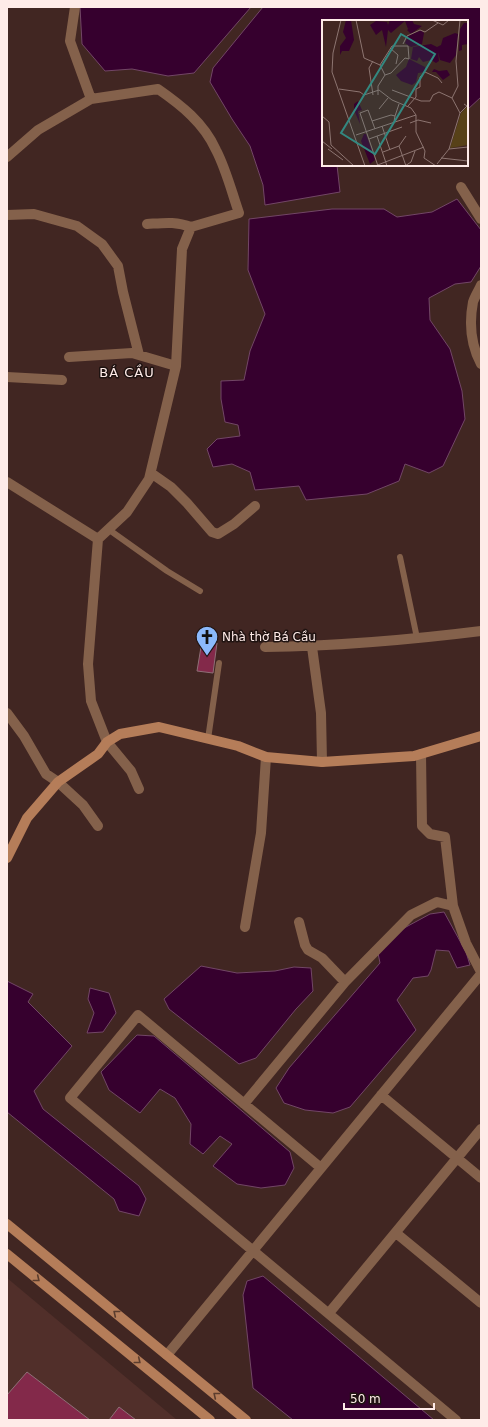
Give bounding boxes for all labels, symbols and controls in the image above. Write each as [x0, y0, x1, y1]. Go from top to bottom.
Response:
inset map [322, 20, 468, 166]
district label: BÁ CẦU [99, 364, 155, 380]
church icon: Nhà thờ Bá Cầu [194, 624, 220, 657]
place label: Nhà thờ Bá Cầu [222, 630, 316, 644]
one-way arrow [33, 1274, 40, 1281]
one-way arrow [113, 1311, 120, 1318]
one-way arrow [133, 1357, 140, 1364]
scale bar [344, 1385, 434, 1411]
text: 50 m [350, 1392, 381, 1406]
one-way arrow [214, 1393, 221, 1400]

